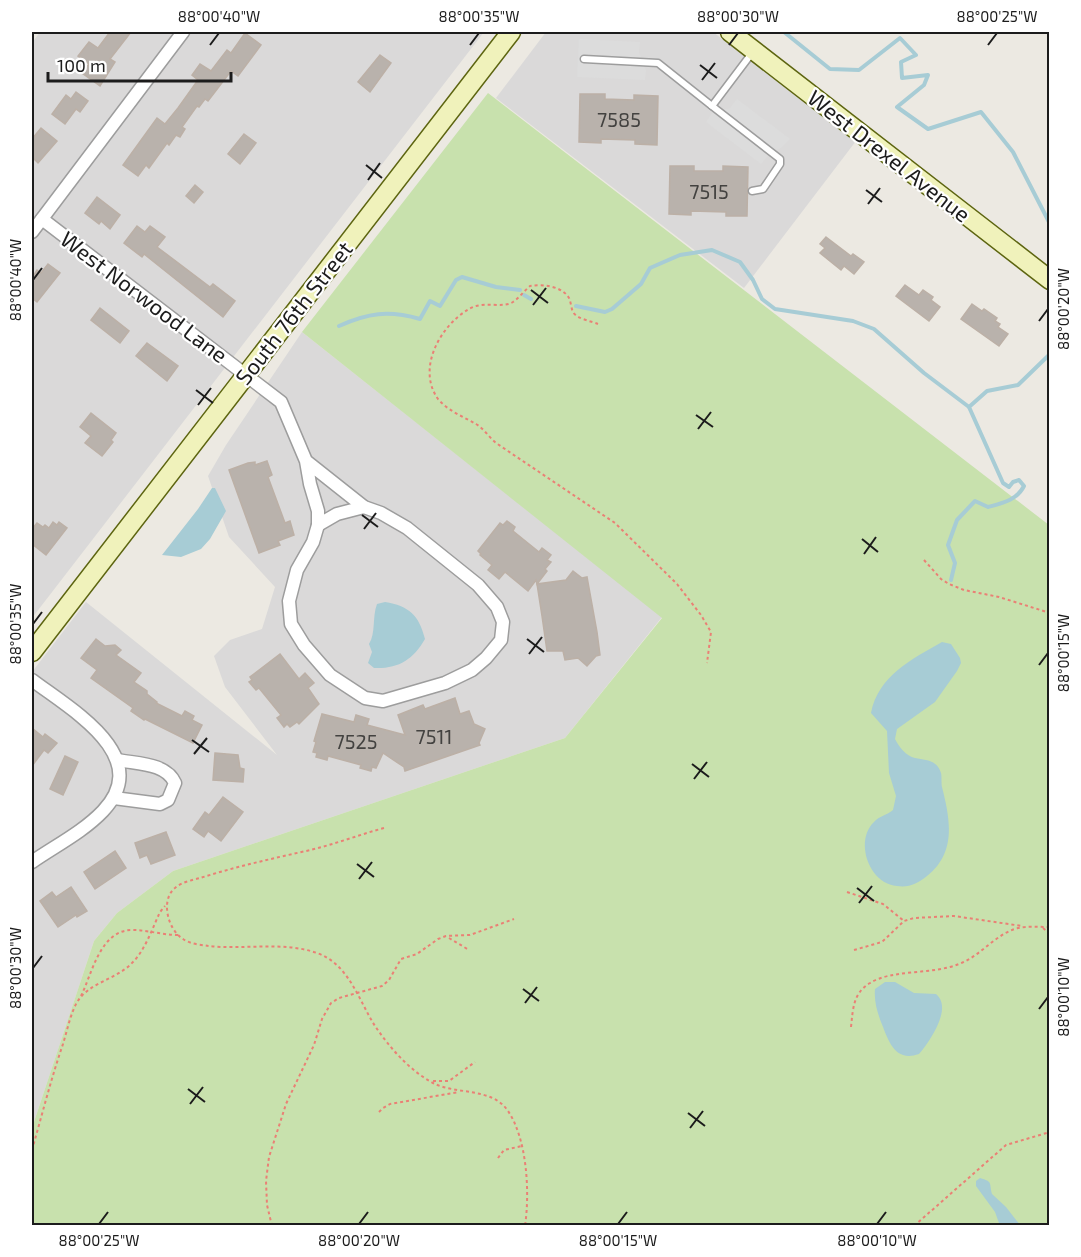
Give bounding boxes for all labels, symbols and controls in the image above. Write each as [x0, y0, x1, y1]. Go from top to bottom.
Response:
text: 88°00'40"W [178, 7, 260, 25]
text: 88°00'35"W [439, 7, 519, 25]
text: 88°00'30"W [697, 7, 779, 25]
text: 88°00'25"W [957, 7, 1037, 25]
scale bar [48, 45, 231, 83]
text: 100 m [57, 54, 106, 76]
street label: West Drexel Avenue [803, 84, 976, 227]
house number: 7585 [597, 107, 641, 131]
house number: 7515 [689, 179, 729, 203]
street label: West Norwood Lane [56, 225, 233, 367]
street label: South 76th Street [229, 236, 357, 389]
text: 88°00'40"W [6, 239, 24, 321]
text: 88°00'20"W [1054, 268, 1072, 350]
text: 88°00'35"W [6, 584, 24, 664]
text: 88°00'15"W [1054, 614, 1072, 692]
house number: 7511 [416, 724, 452, 748]
house number: 7525 [335, 729, 377, 753]
text: 88°00'30"W [6, 927, 24, 1009]
text: 88°00'10"W [1054, 957, 1072, 1037]
text: 88°00'25"W [59, 1231, 139, 1249]
text: 88°00'20"W [318, 1231, 400, 1249]
text: 88°00'15"W [579, 1231, 657, 1249]
text: 88°00'10"W [837, 1231, 917, 1249]

